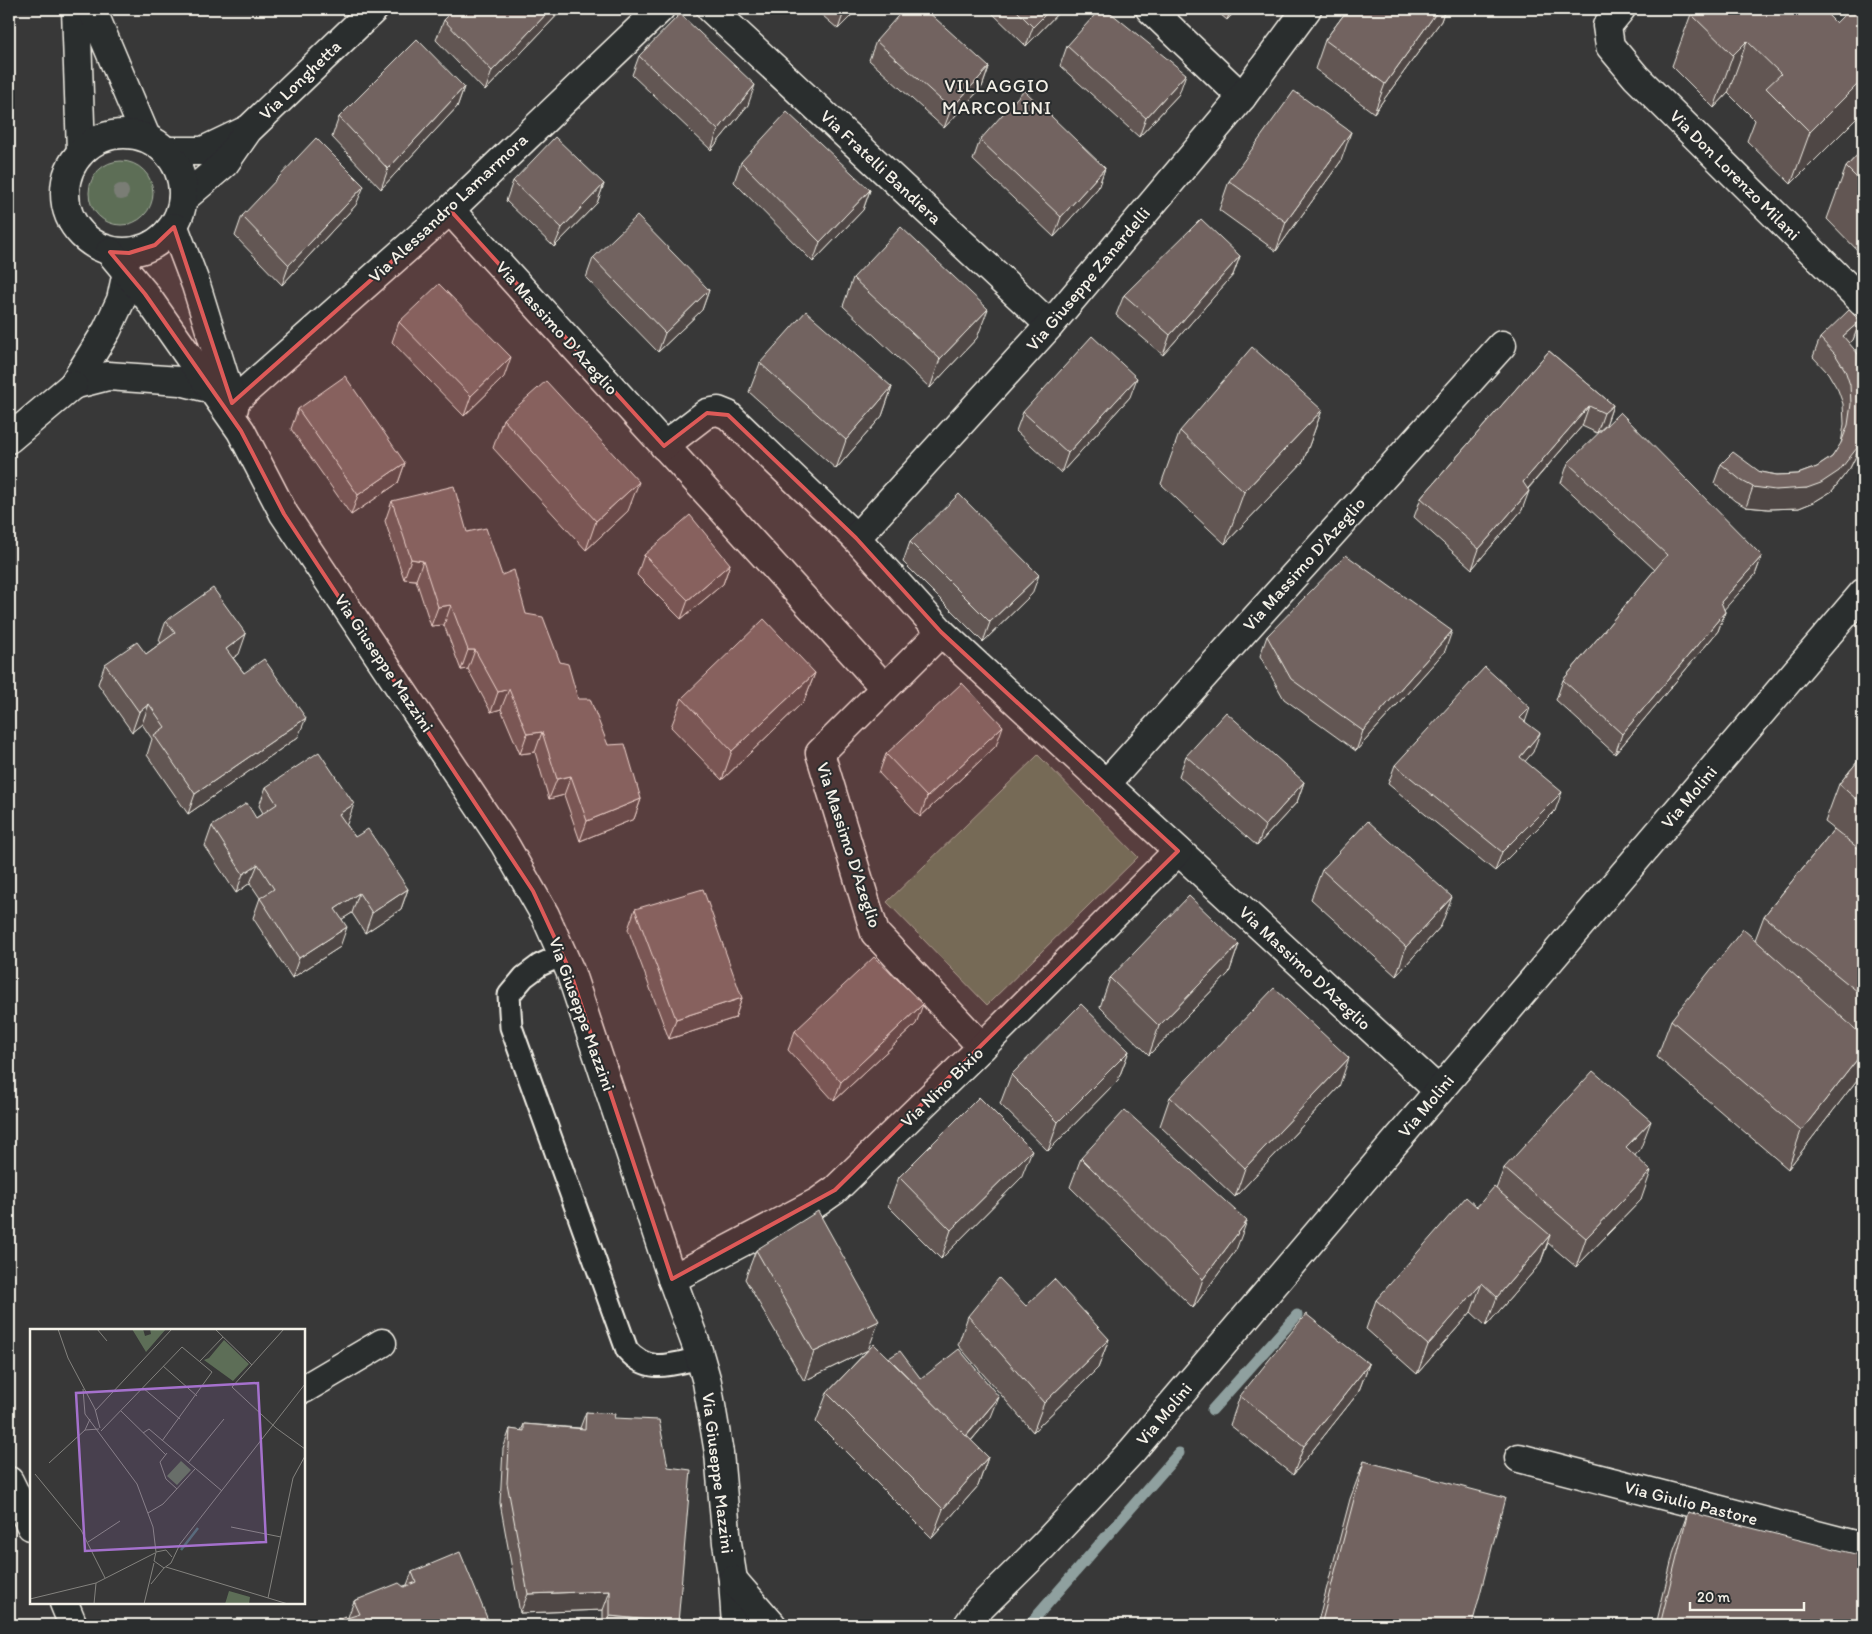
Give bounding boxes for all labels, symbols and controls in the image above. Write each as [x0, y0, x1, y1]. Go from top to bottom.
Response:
street label: Via Longhetta [254, 35, 346, 125]
district label: VILLAGGIO MARCOLINI [942, 74, 1052, 119]
street label: Via Fratelli Bandiera [816, 105, 947, 229]
street label: Via Don Lorenzo Milani [1665, 105, 1805, 245]
street label: Via Alessandro Lamarmora [364, 128, 533, 288]
street label: Via Giuseppe Zanardelli [1021, 202, 1155, 356]
street label: Via Massimo D'Azeglio [491, 256, 623, 400]
street label: Via Massimo D'Azeglio [1238, 492, 1370, 636]
street label: Via Giuseppe Mazzini [330, 590, 438, 736]
street label: Via Massimo D'Azeglio [812, 759, 886, 931]
street label: Via Molini [1656, 761, 1722, 833]
street label: Via Massimo D'Azeglio [1234, 901, 1376, 1035]
street label: Via Giuseppe Mazzini [544, 934, 620, 1094]
street label: Via Nino Bixio [896, 1042, 988, 1132]
street label: Via Molini [1393, 1070, 1459, 1142]
inset map [30, 1329, 305, 1604]
street label: Via Molini [1131, 1378, 1197, 1450]
street label: Via Giuseppe Mazzini [697, 1391, 739, 1555]
street label: Via Giulio Pastore [1622, 1476, 1760, 1530]
scale bar [1690, 1579, 1803, 1611]
text: 20 m [1697, 1588, 1731, 1606]

